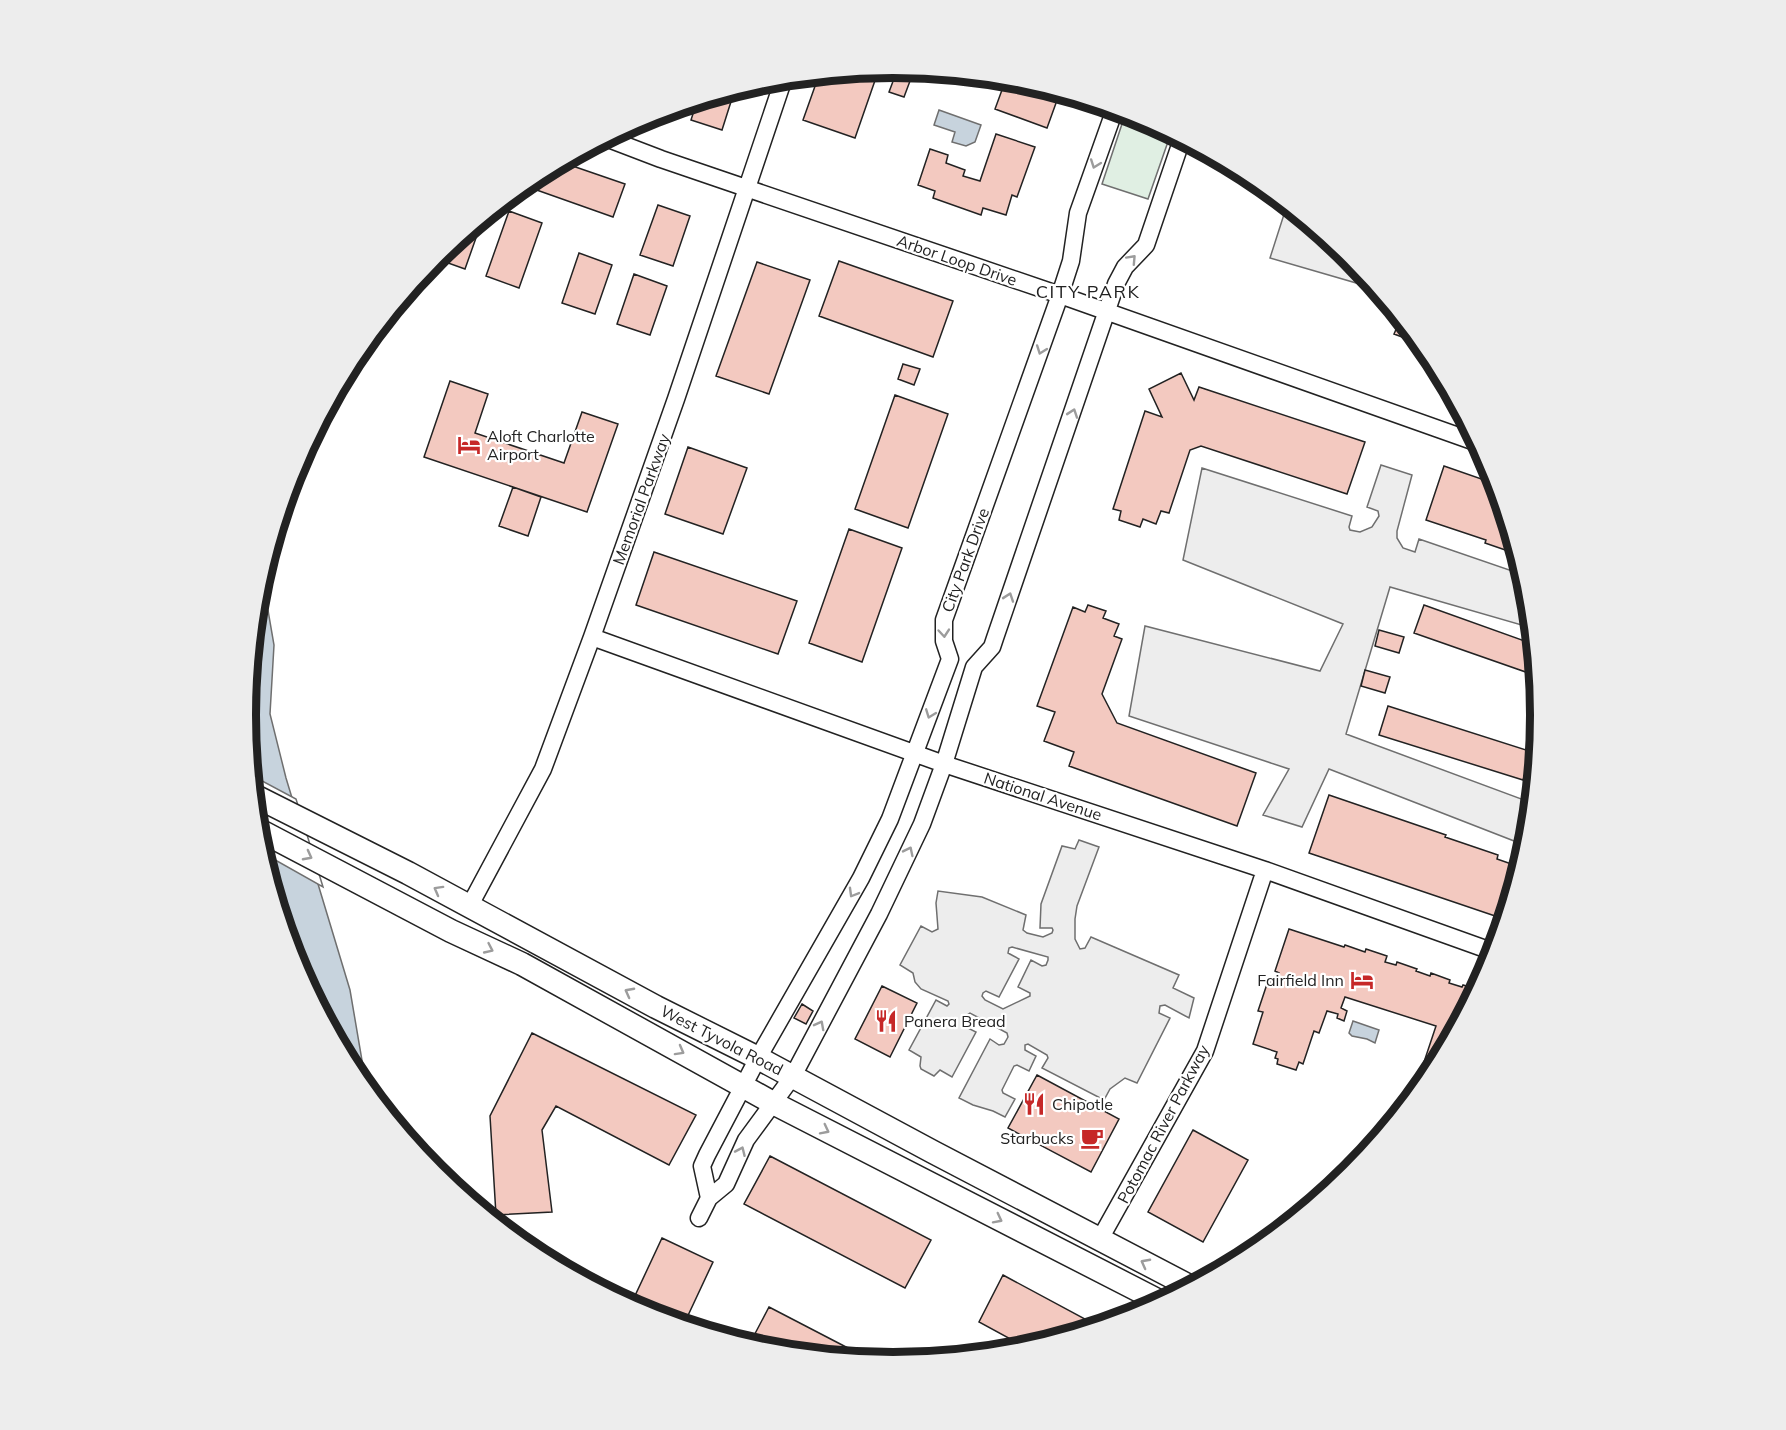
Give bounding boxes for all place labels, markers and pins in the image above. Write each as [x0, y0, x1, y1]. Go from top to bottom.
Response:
place label: Aloft Charlotte Airport [487, 426, 595, 464]
hotel icon: Aloft Charlotte Airport [456, 432, 482, 458]
hotel icon: Fairfield Inn [1349, 967, 1375, 993]
place label: Fairfield Inn [1257, 970, 1344, 990]
restaurant icon: Panera Bread [873, 1008, 899, 1034]
place label: Panera Bread [904, 1011, 1006, 1031]
restaurant icon: Chipotle [1021, 1091, 1047, 1117]
place label: Chipotle [1052, 1094, 1113, 1114]
cafe icon: Starbucks [1079, 1125, 1105, 1151]
place label: Starbucks [1000, 1128, 1074, 1148]

